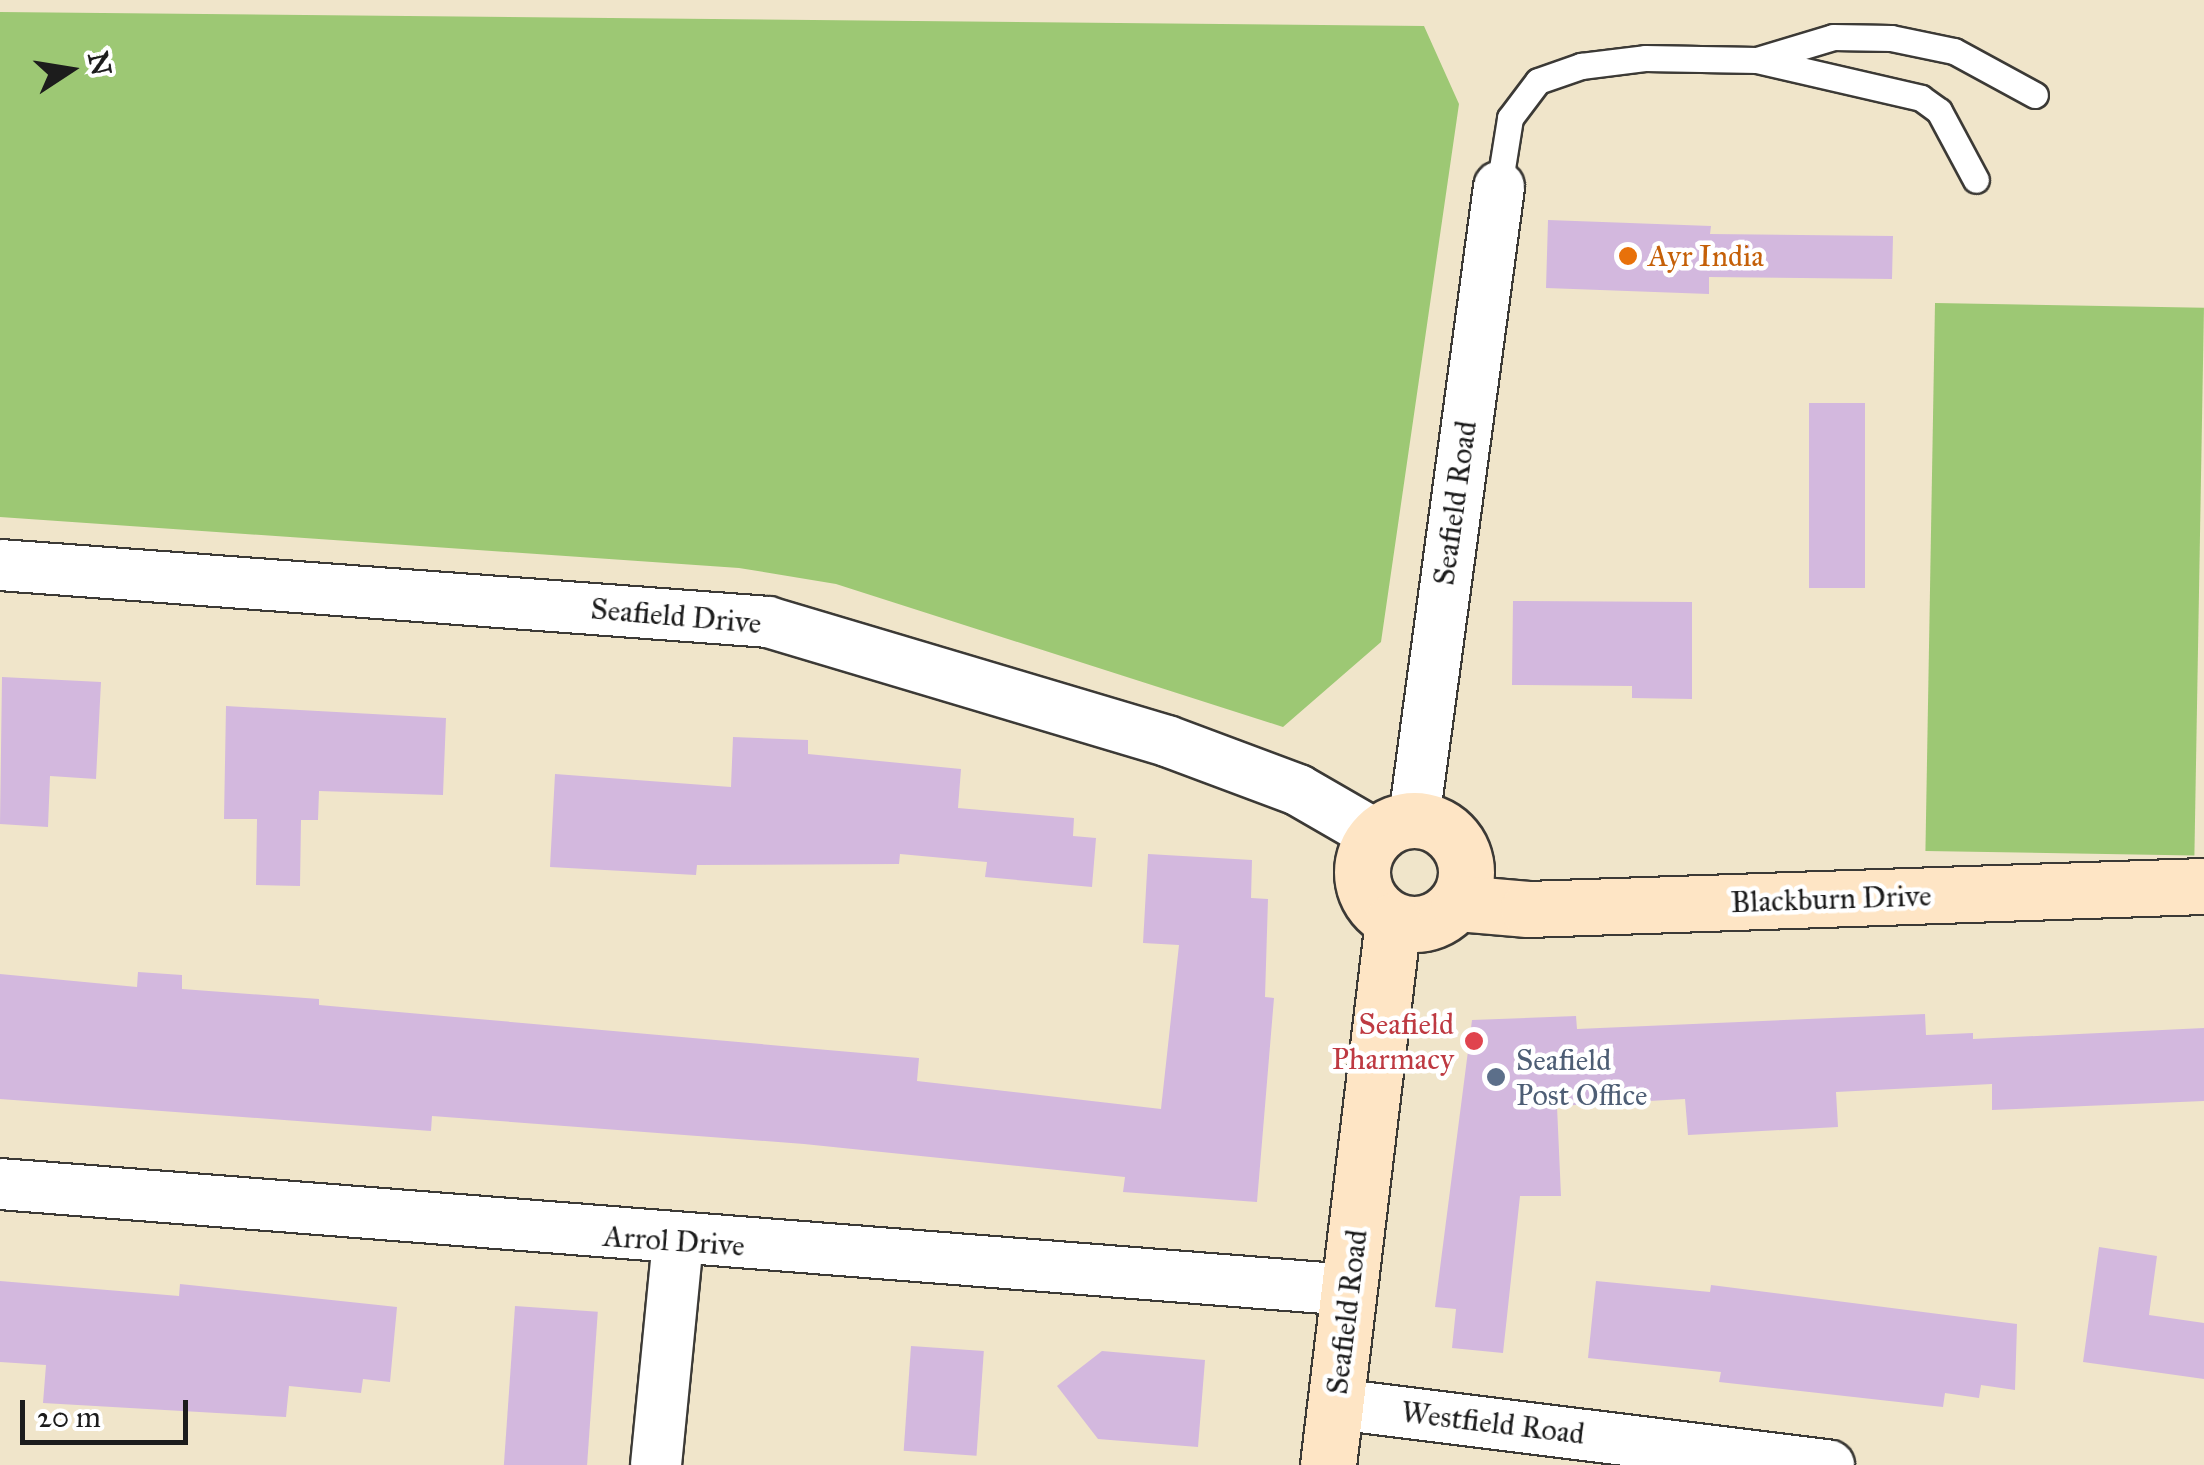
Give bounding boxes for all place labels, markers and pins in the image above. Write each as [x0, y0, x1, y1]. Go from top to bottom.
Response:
place label: Ayr India [1648, 238, 1764, 274]
marker: Ayr India [1617, 245, 1639, 267]
place label: Seafield Pharmacy [1332, 1006, 1454, 1076]
marker: Seafield Pharmacy [1463, 1030, 1485, 1052]
place label: Seafield Post Office [1516, 1042, 1648, 1112]
marker: Seafield Post Office [1485, 1066, 1507, 1088]

